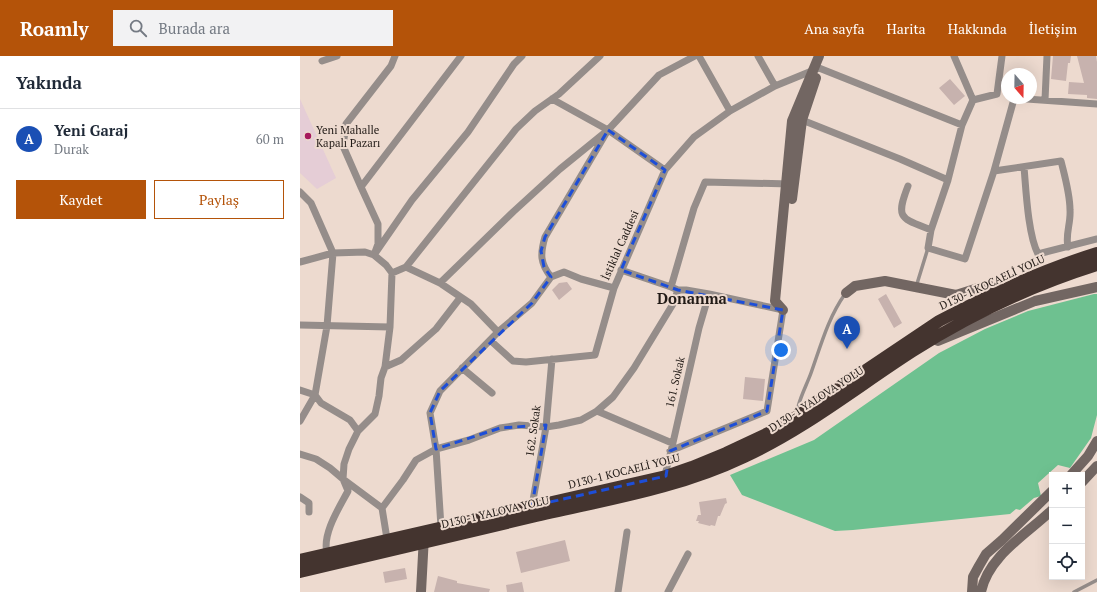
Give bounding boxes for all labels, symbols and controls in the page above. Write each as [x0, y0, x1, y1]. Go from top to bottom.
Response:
search box [113, 10, 393, 46]
text: Roamly [20, 16, 89, 41]
icon: search [127, 17, 149, 39]
text: Burada ara [159, 18, 230, 38]
text: Ana sayfa [804, 19, 865, 38]
text: Harita [887, 19, 926, 38]
text: Hakkında [948, 19, 1007, 38]
text: İletişim [1029, 19, 1077, 38]
north arrow [1001, 68, 1037, 104]
text: Yakında [16, 71, 82, 94]
text: Yeni Garaj [54, 120, 128, 140]
place label: Yeni Mahalle Kapalı Pazarı [316, 123, 380, 150]
text: A [24, 130, 34, 148]
text: 60 m [256, 130, 284, 148]
marker: Yeni Mahalle Kapalı Pazarı [303, 131, 313, 141]
text: Durak [54, 140, 89, 158]
button: Kaydet [16, 180, 146, 219]
button: Paylaş [154, 180, 284, 219]
street label: İstiklal Caddesi [598, 208, 642, 282]
street label: D130-1 KOCAELİ YOLU [937, 251, 1048, 313]
district label: Donanma [657, 288, 728, 308]
pin: A [834, 316, 860, 349]
your location [771, 340, 791, 360]
street label: 161. Sokak [662, 355, 688, 409]
street label: D130-1 YALOVA YOLU [766, 363, 867, 435]
street label: 162. Sokak [522, 404, 544, 458]
street label: D130-1 KOCAELİ YOLU [567, 450, 682, 492]
map controls [1049, 472, 1085, 580]
button: + [1049, 472, 1085, 508]
street label: D130-1 YALOVA YOLU [440, 493, 551, 531]
button: − [1049, 508, 1085, 544]
button: locate [1049, 544, 1085, 580]

